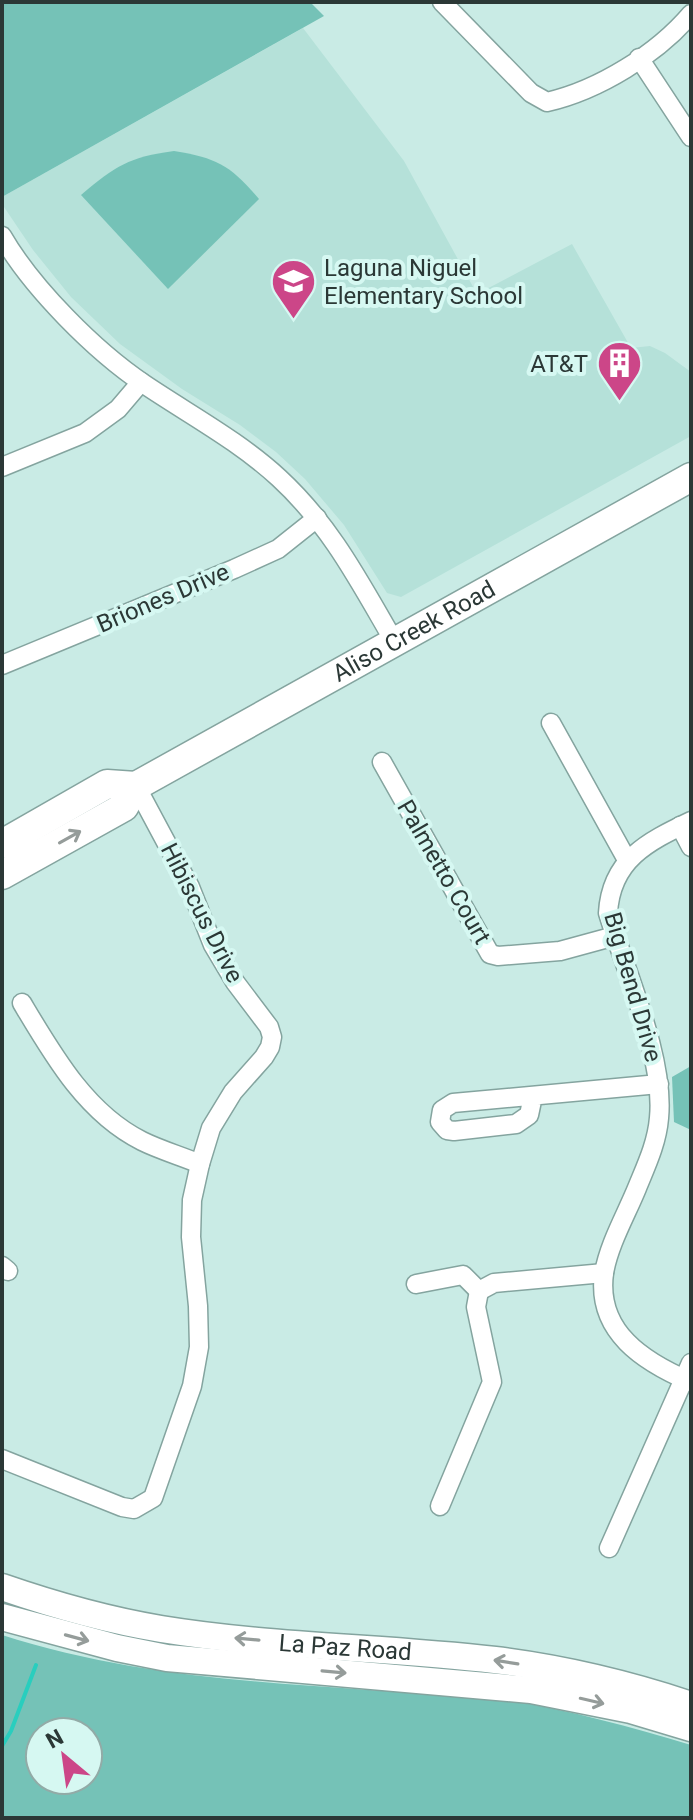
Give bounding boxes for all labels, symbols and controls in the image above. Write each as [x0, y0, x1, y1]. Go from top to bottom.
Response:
place label: Laguna Niguel Elementary School [324, 254, 523, 310]
school or university icon: Laguna Niguel Elementary School [269, 258, 317, 321]
building icon: AT&T [595, 340, 643, 403]
place label: AT&T [530, 350, 588, 378]
street label: Briones Drive [93, 558, 233, 638]
street label: Aliso Creek Road [328, 575, 500, 688]
street label: Palmetto Court [391, 795, 497, 949]
one-way arrow [58, 829, 81, 845]
street label: Hibiscus Drive [155, 839, 249, 987]
street label: Big Bend Drive [598, 909, 668, 1065]
street label: La Paz Road [278, 1629, 413, 1666]
one-way arrow [64, 1631, 90, 1646]
one-way arrow [234, 1631, 261, 1646]
one-way arrow [494, 1654, 519, 1669]
one-way arrow [320, 1665, 347, 1680]
one-way arrow [579, 1694, 605, 1709]
north arrow [24, 1716, 104, 1796]
text: N [42, 1724, 67, 1754]

